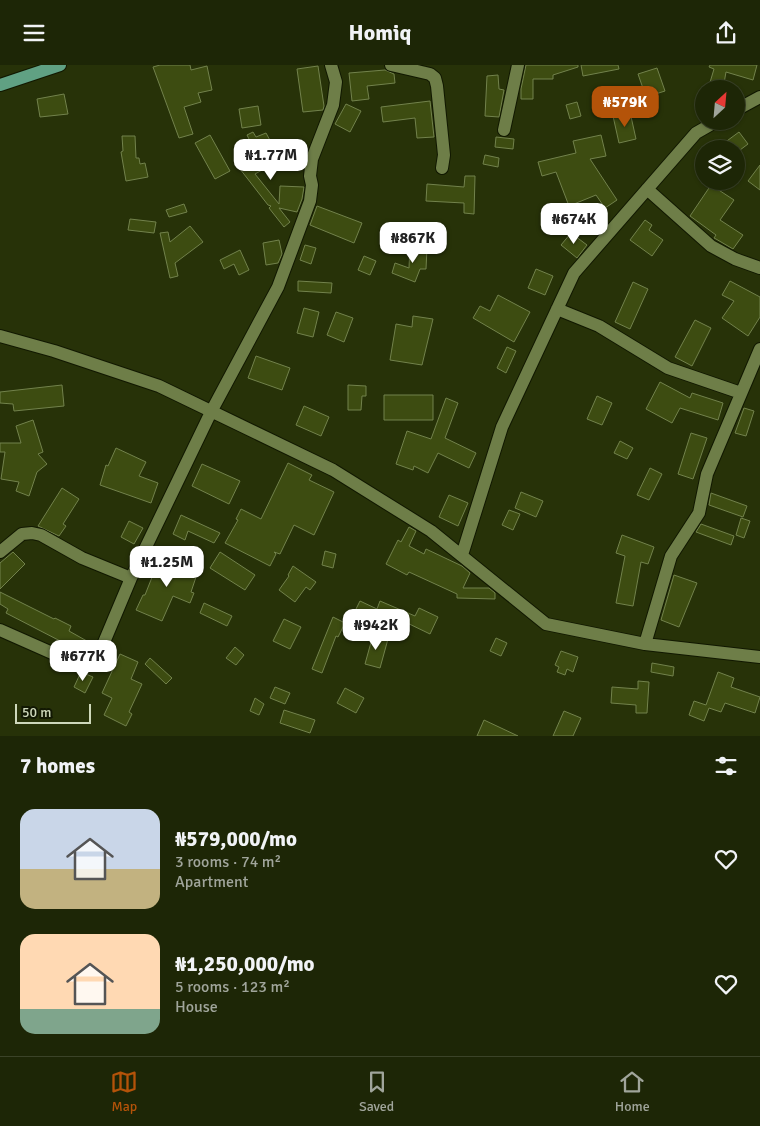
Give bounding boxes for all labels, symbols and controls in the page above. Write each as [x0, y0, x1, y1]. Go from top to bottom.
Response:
icon: menu [20, 19, 48, 47]
text: Homiq [349, 19, 411, 46]
icon: share [712, 19, 740, 47]
north arrow [695, 80, 745, 130]
map controls [695, 80, 745, 190]
pin: ₦579K [590, 85, 660, 128]
text: ₦579K [603, 92, 647, 112]
pin: ₦1.77M [230, 139, 312, 181]
button: layers [695, 140, 745, 190]
text: ₦1.77M [245, 145, 297, 165]
pin: ₦674K [539, 203, 609, 245]
text: ₦674K [552, 209, 596, 229]
pin: ₦867K [378, 221, 448, 264]
text: ₦867K [391, 228, 435, 248]
pin: ₦1.25M [126, 545, 208, 588]
text: ₦1.25M [141, 552, 193, 572]
pin: ₦942K [341, 609, 411, 651]
text: ₦942K [354, 615, 398, 635]
pin: ₦677K [48, 639, 118, 682]
text: ₦677K [61, 646, 105, 666]
scale bar [15, 701, 91, 724]
text: 50 m [22, 704, 51, 721]
icon: filters [712, 752, 740, 780]
text: 7 homes [20, 753, 95, 779]
text: ₦579,000/mo [175, 826, 297, 852]
icon: home [60, 829, 120, 889]
icon: heart [712, 845, 740, 873]
text: 3 rooms · 74 m² [175, 852, 281, 872]
text: Apartment [175, 872, 248, 892]
text: ₦1,250,000/mo [175, 951, 315, 977]
icon: home [60, 954, 120, 1014]
icon: heart [712, 970, 740, 998]
text: 5 rooms · 123 m² [175, 977, 290, 997]
text: House [175, 997, 218, 1017]
tab: Map [110, 1068, 138, 1115]
tab: Saved [359, 1068, 394, 1115]
tab: Home [615, 1068, 650, 1115]

